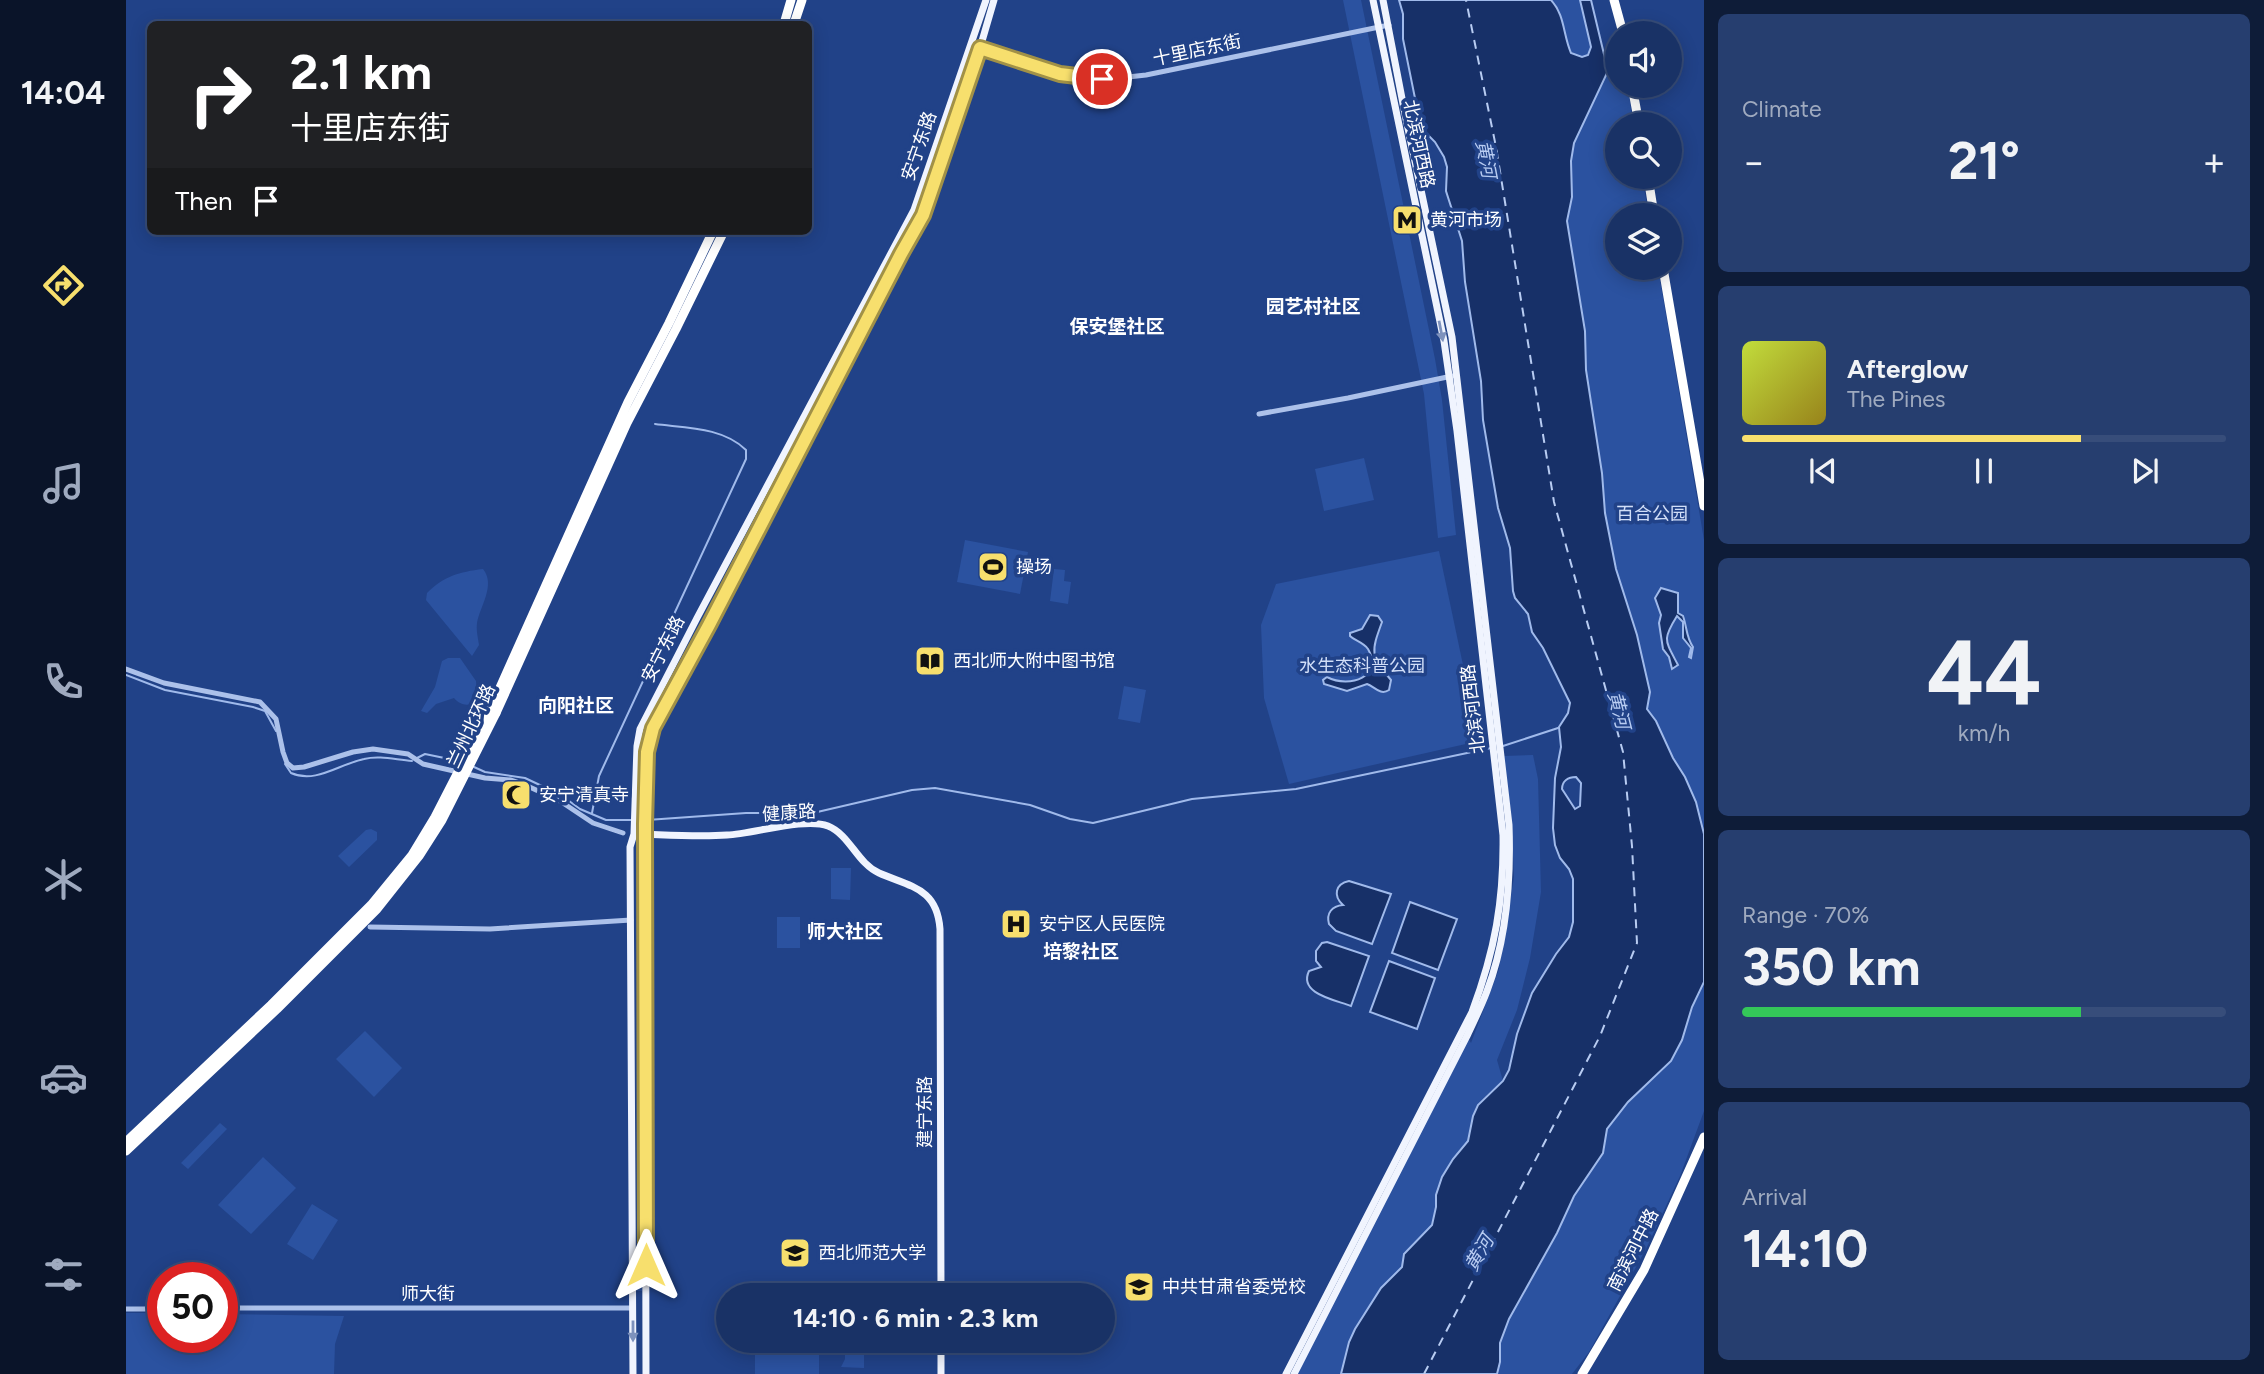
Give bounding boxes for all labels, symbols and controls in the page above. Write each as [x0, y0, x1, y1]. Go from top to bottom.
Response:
map controls [1605, 21, 1682, 280]
button: sound [1605, 21, 1682, 98]
street label: 十里店东街 [1151, 30, 1243, 70]
text: 2.1 km [290, 42, 432, 101]
icon: right [175, 49, 266, 140]
pin [1072, 49, 1132, 109]
icon: arrive [1083, 60, 1121, 98]
text: 14:04 [21, 74, 105, 112]
text: Climate [1742, 95, 1821, 123]
street label: 北滨河西路 [1399, 98, 1439, 190]
street label: 安宁东路 [897, 108, 941, 184]
text: 十里店东街 [290, 109, 450, 147]
button: search [1605, 112, 1682, 189]
text: 21° [1948, 130, 2020, 192]
water label: 黄河 [1471, 138, 1502, 184]
text: − [1742, 139, 1766, 185]
text: + [2202, 139, 2226, 185]
icon: arrive [247, 182, 285, 220]
text: Then [175, 185, 233, 217]
metro station icon: 黄河市场 [1390, 203, 1424, 237]
button: layers [1605, 203, 1682, 280]
place label: 黄河市场 [1430, 209, 1502, 231]
icon: directions [39, 261, 88, 310]
district label: 园艺村社区 [1265, 295, 1361, 318]
district label: 保安堡社区 [1069, 315, 1165, 338]
one-way arrow [1436, 320, 1447, 342]
text: Afterglow [1847, 353, 1969, 385]
text: The Pines [1847, 385, 1946, 413]
icon: previous [1804, 452, 1842, 490]
icon: pause [1965, 452, 2003, 490]
icon: next [2126, 452, 2164, 490]
icon: music [39, 459, 88, 508]
park label: 百合公园 [1616, 503, 1688, 525]
sports icon: 操场 [976, 550, 1010, 584]
place label: 操场 [1016, 556, 1052, 578]
street label: 安宁东路 [637, 612, 689, 686]
text: 44 [1926, 619, 2042, 728]
library icon: 西北师大附中图书馆 [913, 644, 947, 678]
place label: 西北师大附中图书馆 [953, 650, 1115, 672]
park label: 水生态科普公园 [1299, 655, 1425, 677]
icon: phone [39, 657, 88, 706]
street label: 北滨河西路 [1457, 663, 1489, 755]
street label: 兰州北环路 [442, 681, 500, 771]
water label: 黄河 [1603, 689, 1636, 735]
district label: 向阳社区 [538, 694, 614, 717]
text: km/h [1958, 719, 2010, 747]
mosque icon: 安宁清真寺 [499, 778, 533, 812]
place label: 安宁清真寺 [539, 784, 629, 806]
street label: 健康路 [761, 800, 817, 826]
icon: climate [39, 855, 88, 904]
text: Range · 70% [1742, 901, 1869, 929]
hospital icon: 安宁区人民医院 [999, 907, 1033, 941]
place label: 安宁区人民医院 [1039, 913, 1165, 935]
district label: 师大社区 [807, 920, 883, 943]
text: 350 km [1742, 936, 1921, 998]
district label: 培黎社区 [1043, 940, 1119, 963]
icon: car [39, 1053, 88, 1102]
street label: 建宁东路 [914, 1076, 936, 1148]
text: Arrival [1742, 1183, 1807, 1211]
street label: 南滨河中路 [1603, 1205, 1663, 1295]
text: 14:10 [1742, 1218, 1868, 1280]
water label: 黄河 [1460, 1227, 1500, 1275]
position arrow [609, 1228, 683, 1302]
school or university icon: 西北师范大学 [778, 1236, 812, 1270]
place label: 西北师范大学 [818, 1242, 926, 1264]
icon: filters [39, 1250, 88, 1299]
speed limit sign: 50 [147, 1262, 238, 1353]
school or university icon: 中共甘肃省委党校 [1122, 1270, 1156, 1304]
place label: 中共甘肃省委党校 [1162, 1276, 1306, 1298]
street label: 师大街 [401, 1283, 455, 1305]
text: 14:10 · 6 min · 2.3 km [793, 1302, 1038, 1334]
one-way arrow [627, 1320, 639, 1342]

